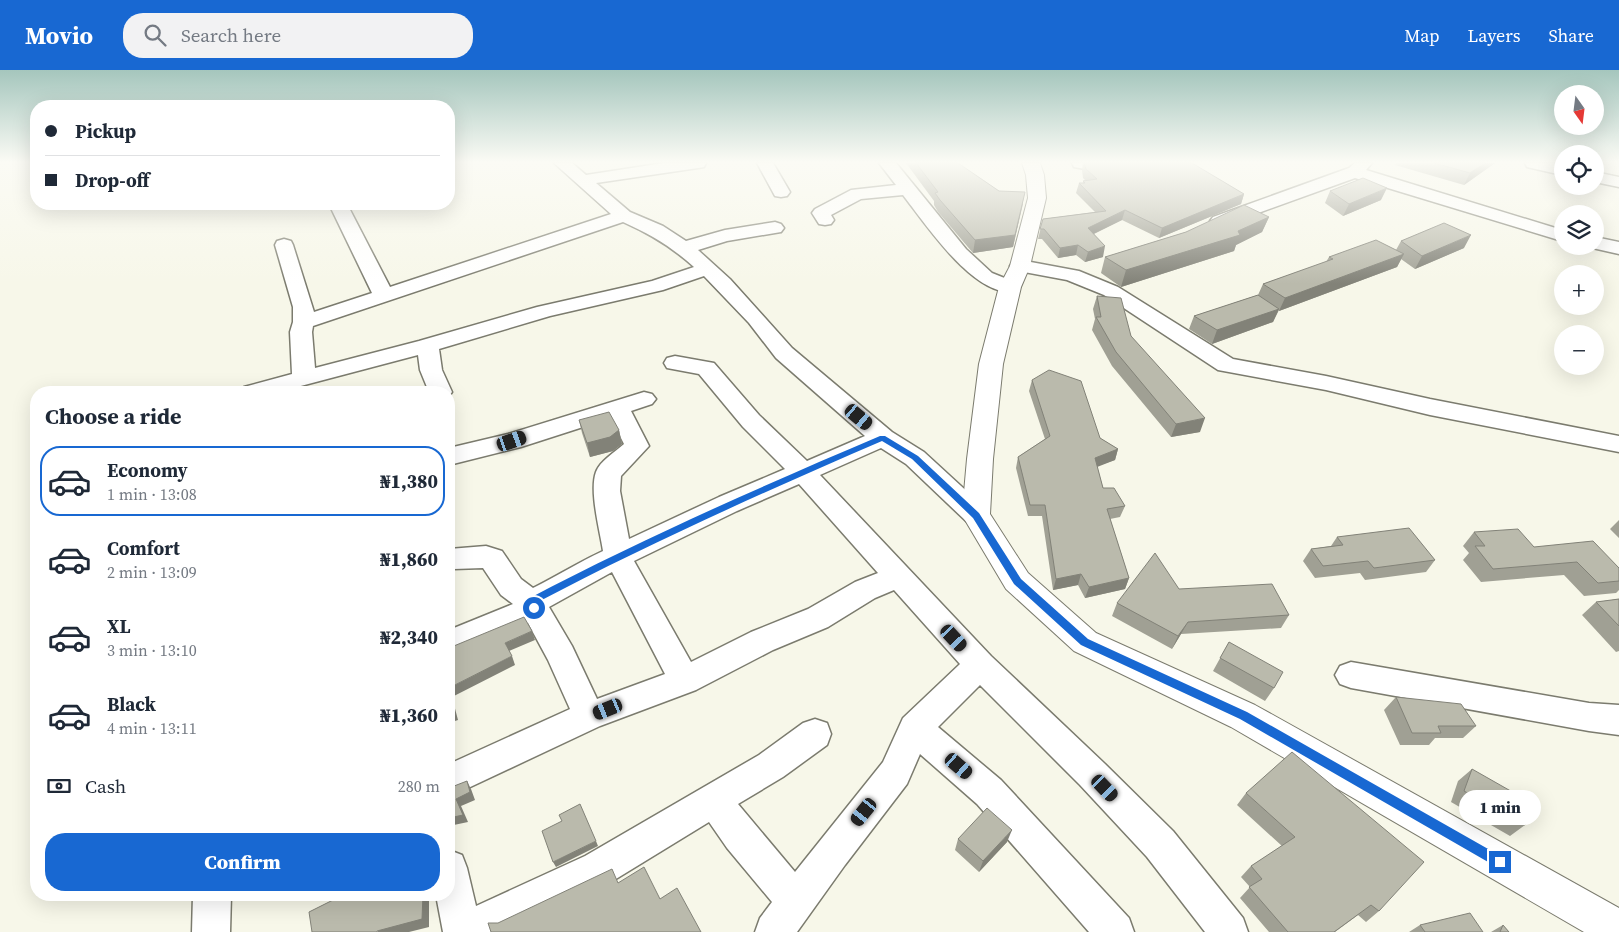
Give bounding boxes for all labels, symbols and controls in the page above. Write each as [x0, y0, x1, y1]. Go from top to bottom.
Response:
search box [123, 13, 473, 58]
text: Movio [25, 19, 93, 52]
icon: search [141, 21, 169, 49]
text: Search here [181, 22, 281, 48]
text: Map [1404, 23, 1439, 48]
text: Layers [1467, 23, 1520, 48]
text: Share [1548, 23, 1594, 48]
north arrow [1554, 85, 1604, 135]
map controls [1554, 85, 1604, 375]
text: Pickup [75, 118, 136, 144]
button: locate [1554, 145, 1604, 195]
text: Drop-off [75, 167, 149, 193]
button: layers [1554, 205, 1604, 255]
button: + [1554, 265, 1604, 315]
button: − [1554, 325, 1604, 375]
text: Choose a ride [45, 401, 182, 431]
car [842, 402, 875, 432]
car [495, 429, 528, 453]
text: Economy [107, 457, 188, 483]
icon: car [47, 459, 92, 504]
text: ₦1,380 [380, 468, 438, 494]
text: 1 min · 13:08 [107, 483, 197, 505]
text: Comfort [107, 535, 180, 561]
icon: car [47, 537, 92, 582]
text: ₦1,860 [380, 546, 438, 572]
text: 2 min · 13:09 [107, 561, 197, 583]
route start [523, 597, 545, 619]
text: XL [107, 613, 130, 639]
icon: car [47, 615, 92, 660]
car [938, 622, 969, 654]
text: ₦2,340 [380, 624, 438, 650]
text: 3 min · 13:10 [107, 639, 197, 661]
text: Black [107, 691, 156, 717]
icon: car [47, 693, 92, 738]
car [591, 696, 624, 722]
text: ₦1,360 [380, 702, 438, 728]
text: 4 min · 13:11 [107, 717, 197, 739]
car [942, 750, 975, 782]
icon: cash [45, 772, 73, 800]
car [1089, 772, 1120, 804]
text: Cash [85, 773, 126, 799]
text: 280 m [398, 775, 440, 797]
callout: 1 min [1459, 790, 1541, 824]
car [848, 796, 879, 828]
text: 1 min [1479, 796, 1521, 818]
button: Confirm [45, 833, 440, 891]
route end [1489, 851, 1511, 873]

